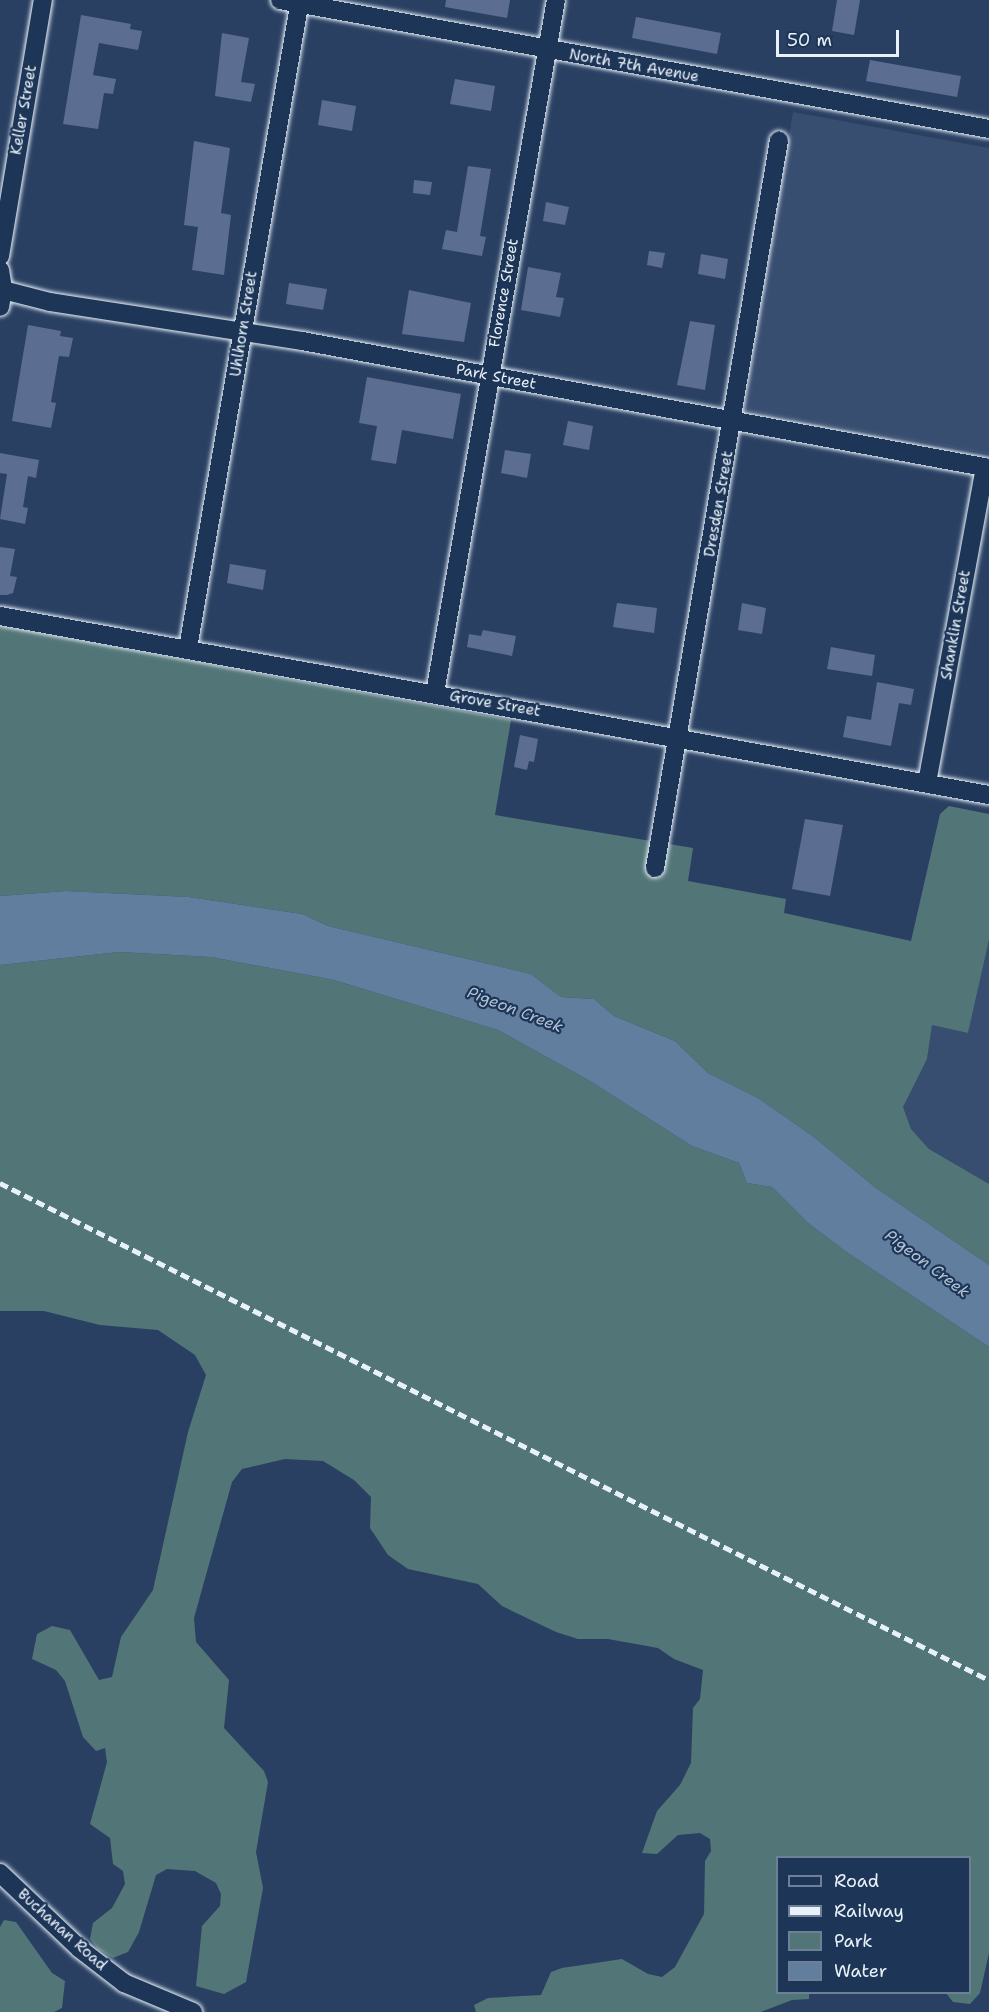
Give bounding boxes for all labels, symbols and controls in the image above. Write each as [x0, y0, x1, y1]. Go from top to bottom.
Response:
scale bar [779, 18, 902, 56]
text: 50 m [787, 28, 832, 52]
street label: North 7th Avenue [568, 46, 700, 86]
street label: Keller Street [7, 64, 41, 156]
street label: Florence Street [486, 237, 522, 349]
street label: Uhlhorn Street [227, 270, 261, 378]
street label: Park Street [454, 360, 538, 394]
street label: Dresden Street [701, 449, 737, 559]
street label: Shanklin Street [937, 569, 975, 681]
street label: Grove Street [448, 687, 542, 721]
water label: Pigeon Creek [464, 983, 566, 1037]
water label: Pigeon Creek [881, 1226, 973, 1302]
legend [776, 1856, 971, 1994]
text: Road [834, 1869, 879, 1893]
street label: Buchanan Road [14, 1885, 110, 1975]
text: Railway [834, 1899, 904, 1923]
text: Park [834, 1929, 873, 1953]
text: Water [834, 1959, 887, 1983]

